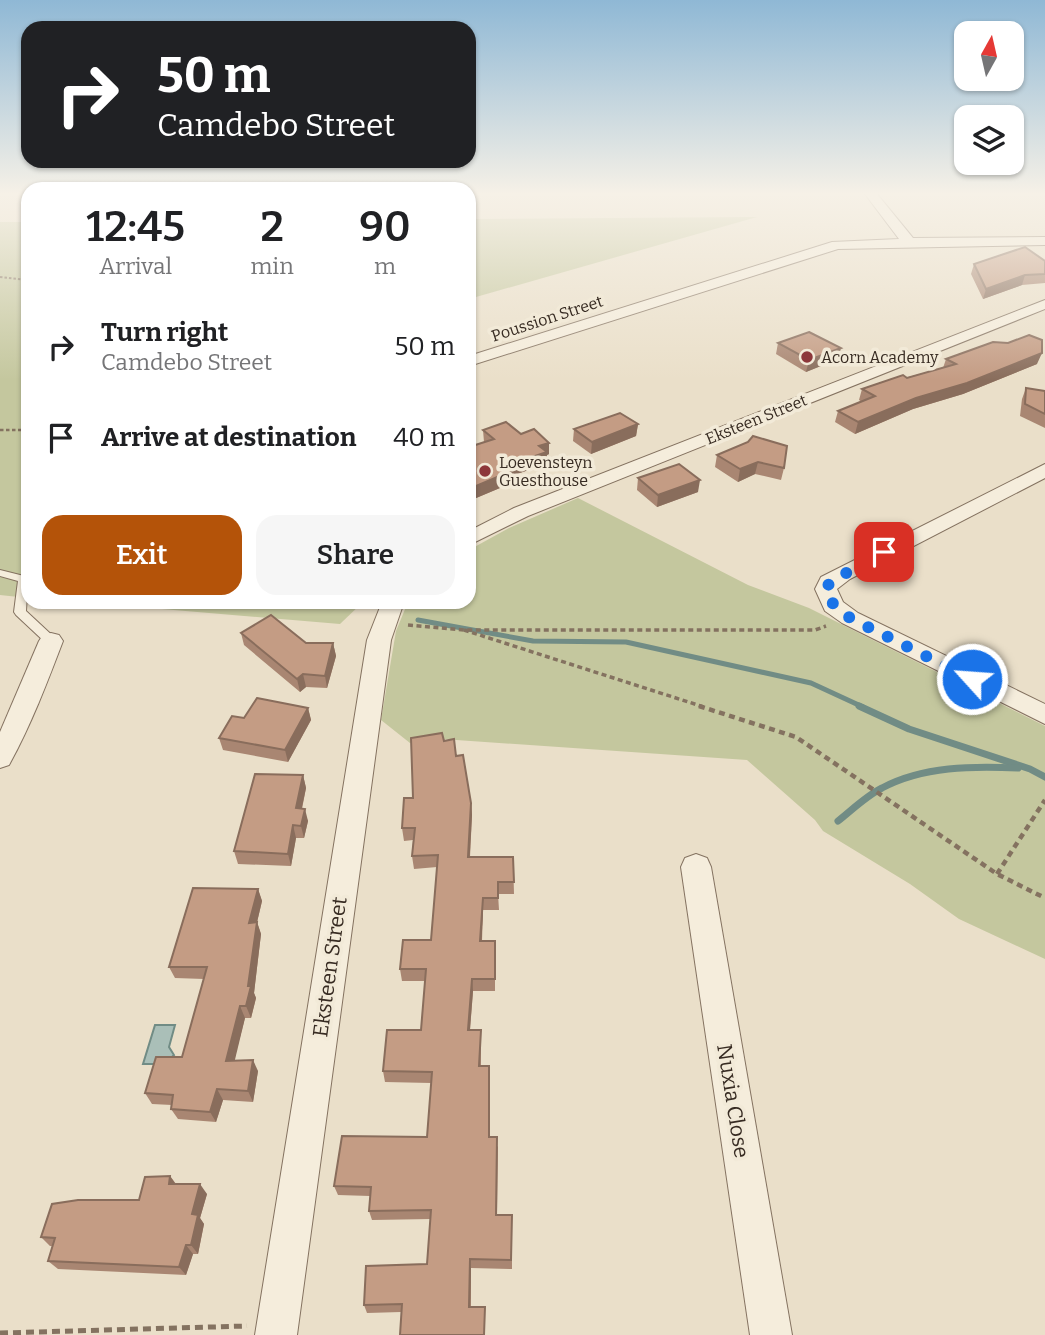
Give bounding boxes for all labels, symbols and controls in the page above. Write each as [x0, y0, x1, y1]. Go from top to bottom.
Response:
north arrow [954, 21, 1024, 91]
map controls [954, 21, 1024, 175]
text: 50 m [157, 46, 270, 105]
icon: right [42, 49, 133, 140]
button: layers [954, 105, 1024, 175]
text: Camdebo Street [157, 106, 395, 144]
text: 12:45 [86, 202, 185, 252]
text: 2 [260, 202, 284, 252]
text: 90 [359, 202, 411, 252]
text: Arrival [99, 252, 172, 280]
text: min [250, 252, 294, 280]
text: m [374, 252, 396, 280]
street label: Poussion Street [489, 291, 606, 345]
text: Turn right [101, 317, 228, 348]
icon: right [42, 328, 80, 366]
text: 50 m [394, 331, 455, 362]
text: Camdebo Street [101, 348, 272, 376]
place label: Acorn Academy [821, 348, 939, 367]
marker: Acorn Academy [799, 349, 815, 365]
street label: Eksteen Street [703, 390, 810, 448]
icon: arrive [42, 419, 80, 457]
text: Arrive at destination [101, 422, 356, 453]
text: 40 m [393, 422, 455, 453]
place label: Loevensteyn Guesthouse [499, 453, 592, 490]
marker: Loevensteyn Guesthouse [477, 463, 493, 479]
button: Exit [42, 515, 242, 595]
button: Share [256, 515, 455, 595]
pin [854, 522, 914, 582]
icon: arrive [865, 533, 903, 571]
position arrow [935, 642, 1009, 716]
street label: Eksteen Street [307, 895, 353, 1039]
street label: Nuxia Close [711, 1042, 755, 1160]

